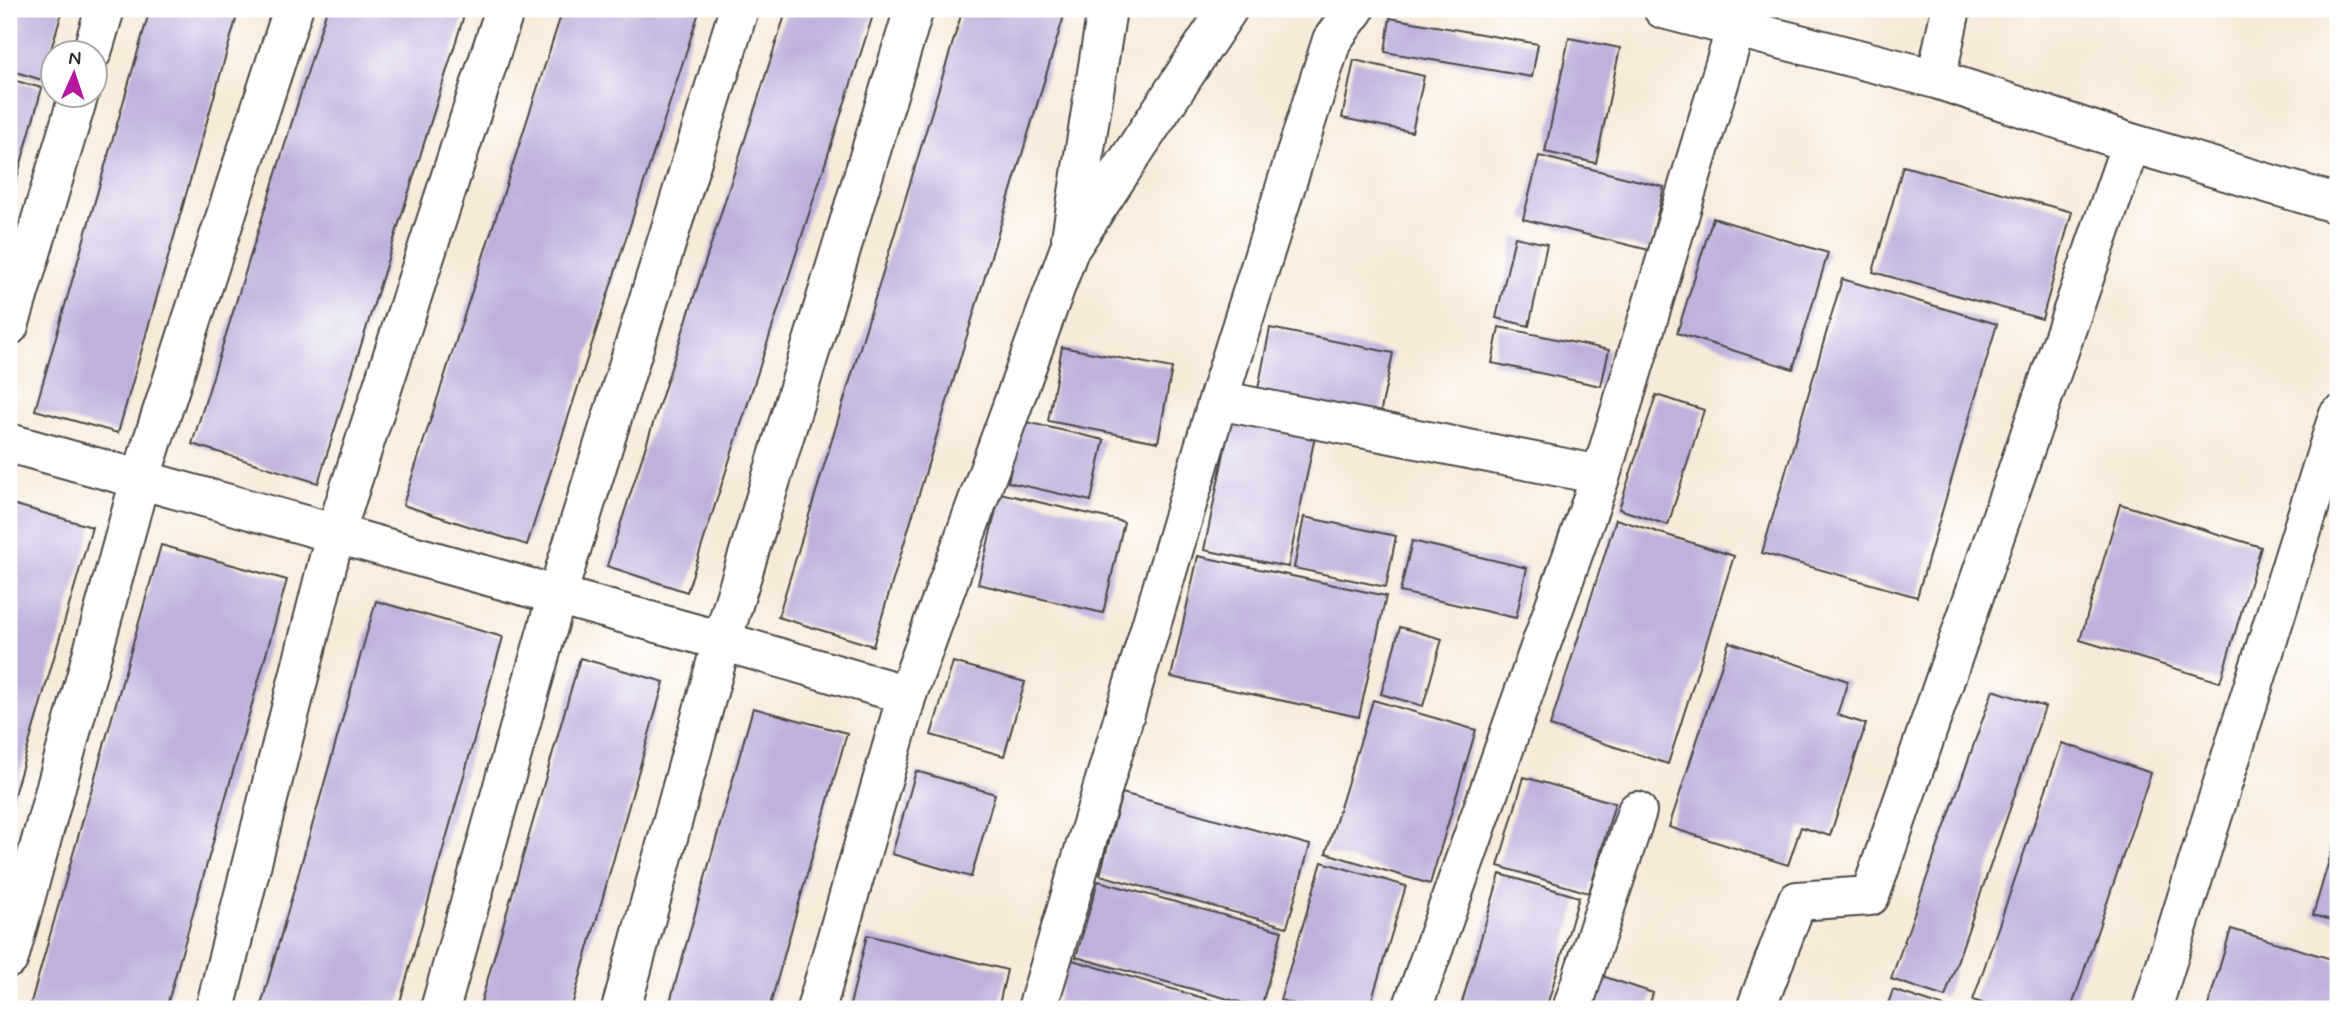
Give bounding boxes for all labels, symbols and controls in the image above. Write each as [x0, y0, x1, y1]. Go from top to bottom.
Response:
north arrow [38, 38, 108, 108]
text: N [68, 46, 82, 71]

